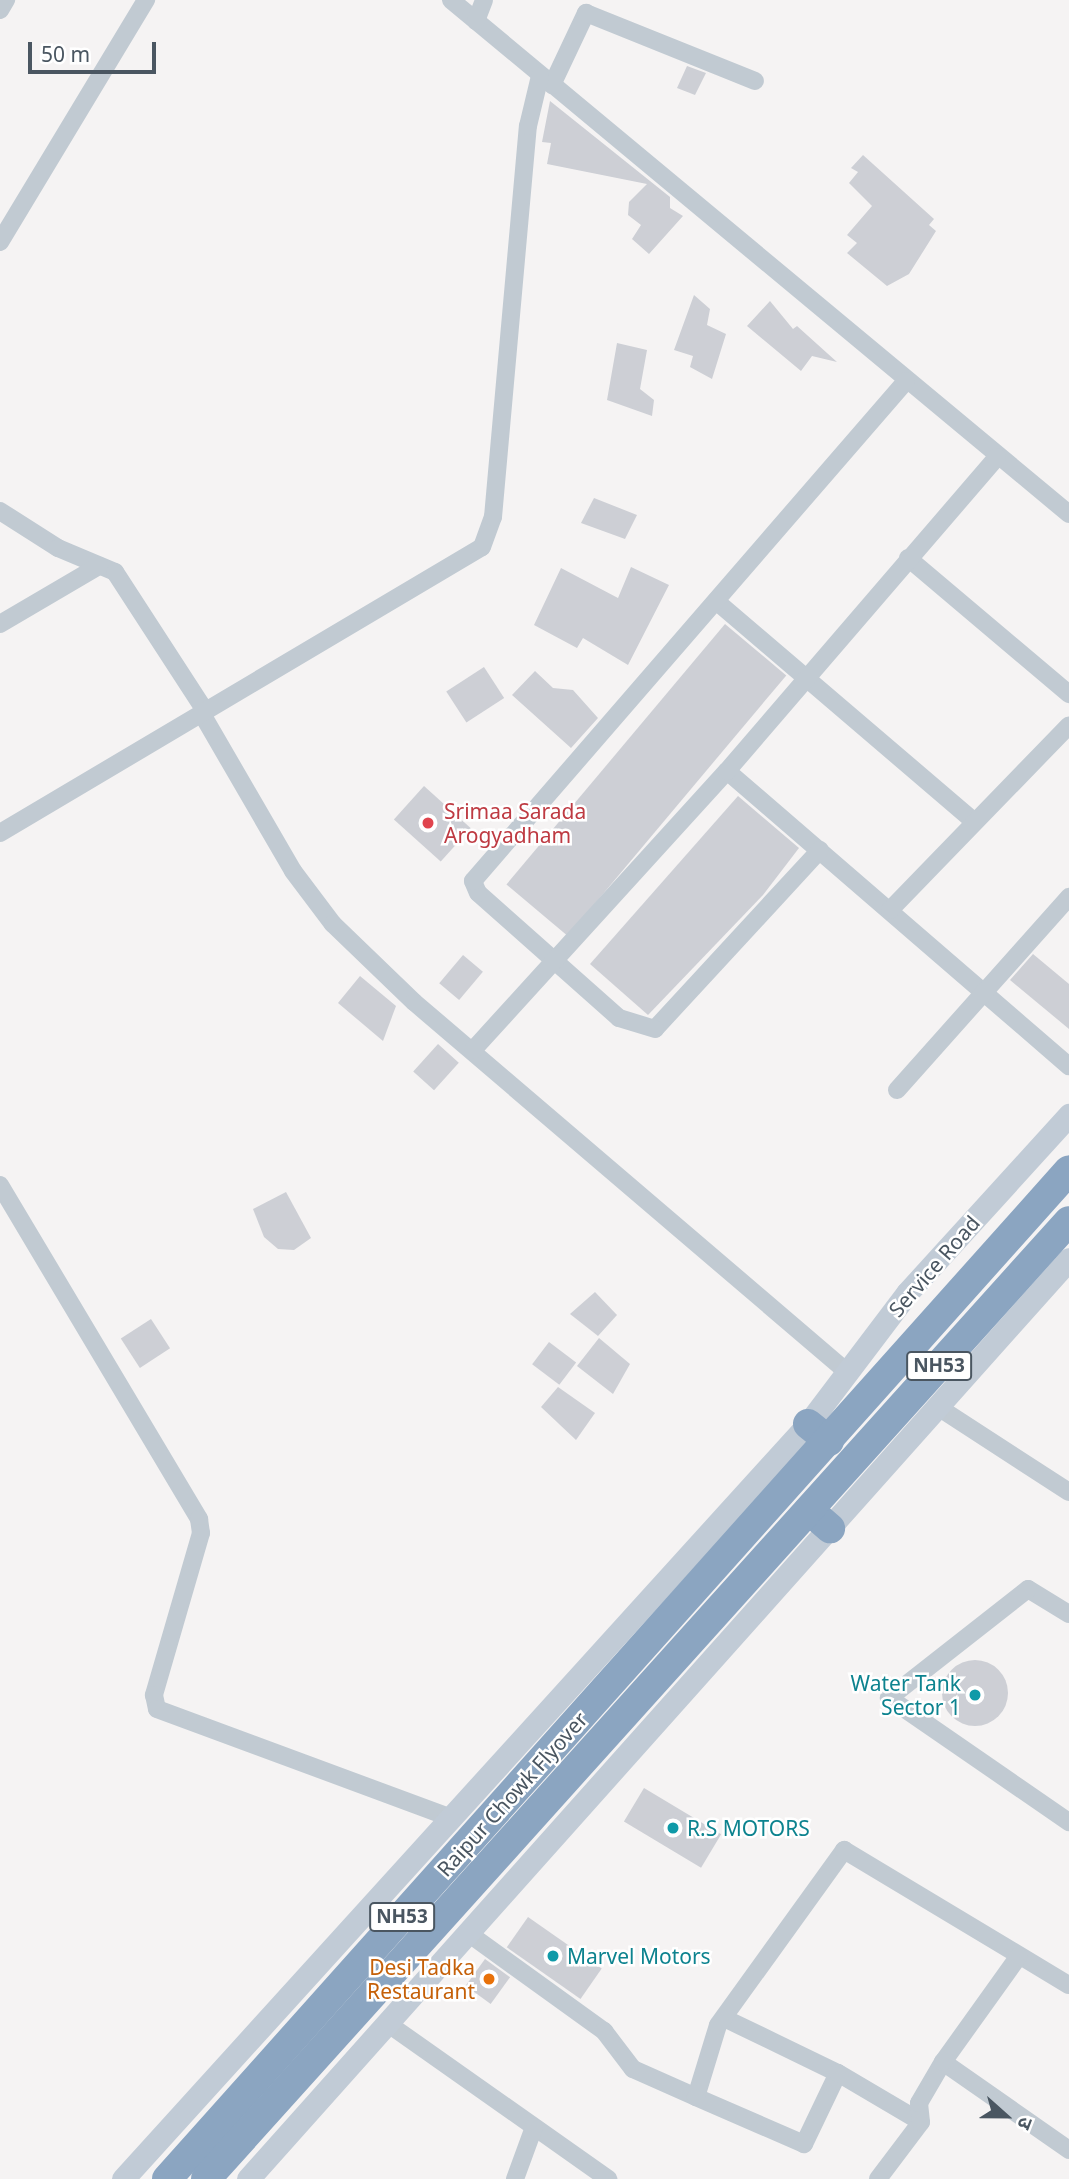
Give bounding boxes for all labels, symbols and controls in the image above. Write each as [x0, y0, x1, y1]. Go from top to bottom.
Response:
scale bar [32, 28, 159, 72]
text: 50 m [41, 40, 90, 68]
place label: Srimaa Sarada Arogyadham [444, 798, 586, 848]
marker: Srimaa Sarada Arogyadham [418, 813, 438, 833]
street label: Service Road [883, 1210, 985, 1322]
road number: NH53 [906, 1350, 972, 1382]
place label: Water Tank Sector 1 [851, 1670, 961, 1720]
marker: Water Tank Sector 1 [967, 1687, 983, 1703]
street label: Raipur Chowk Flyover [432, 1707, 592, 1881]
place label: R.S MOTORS [687, 1815, 810, 1841]
marker: R.S MOTORS [665, 1820, 681, 1836]
road number: NH53 [369, 1901, 435, 1932]
place label: Marvel Motors [567, 1943, 711, 1969]
marker: Marvel Motors [545, 1948, 561, 1964]
place label: Desi Tadka Restaurant [367, 1954, 475, 2004]
marker: Desi Tadka Restaurant [481, 1971, 497, 1987]
north arrow [971, 2081, 1041, 2151]
text: उ [1011, 2114, 1040, 2133]

